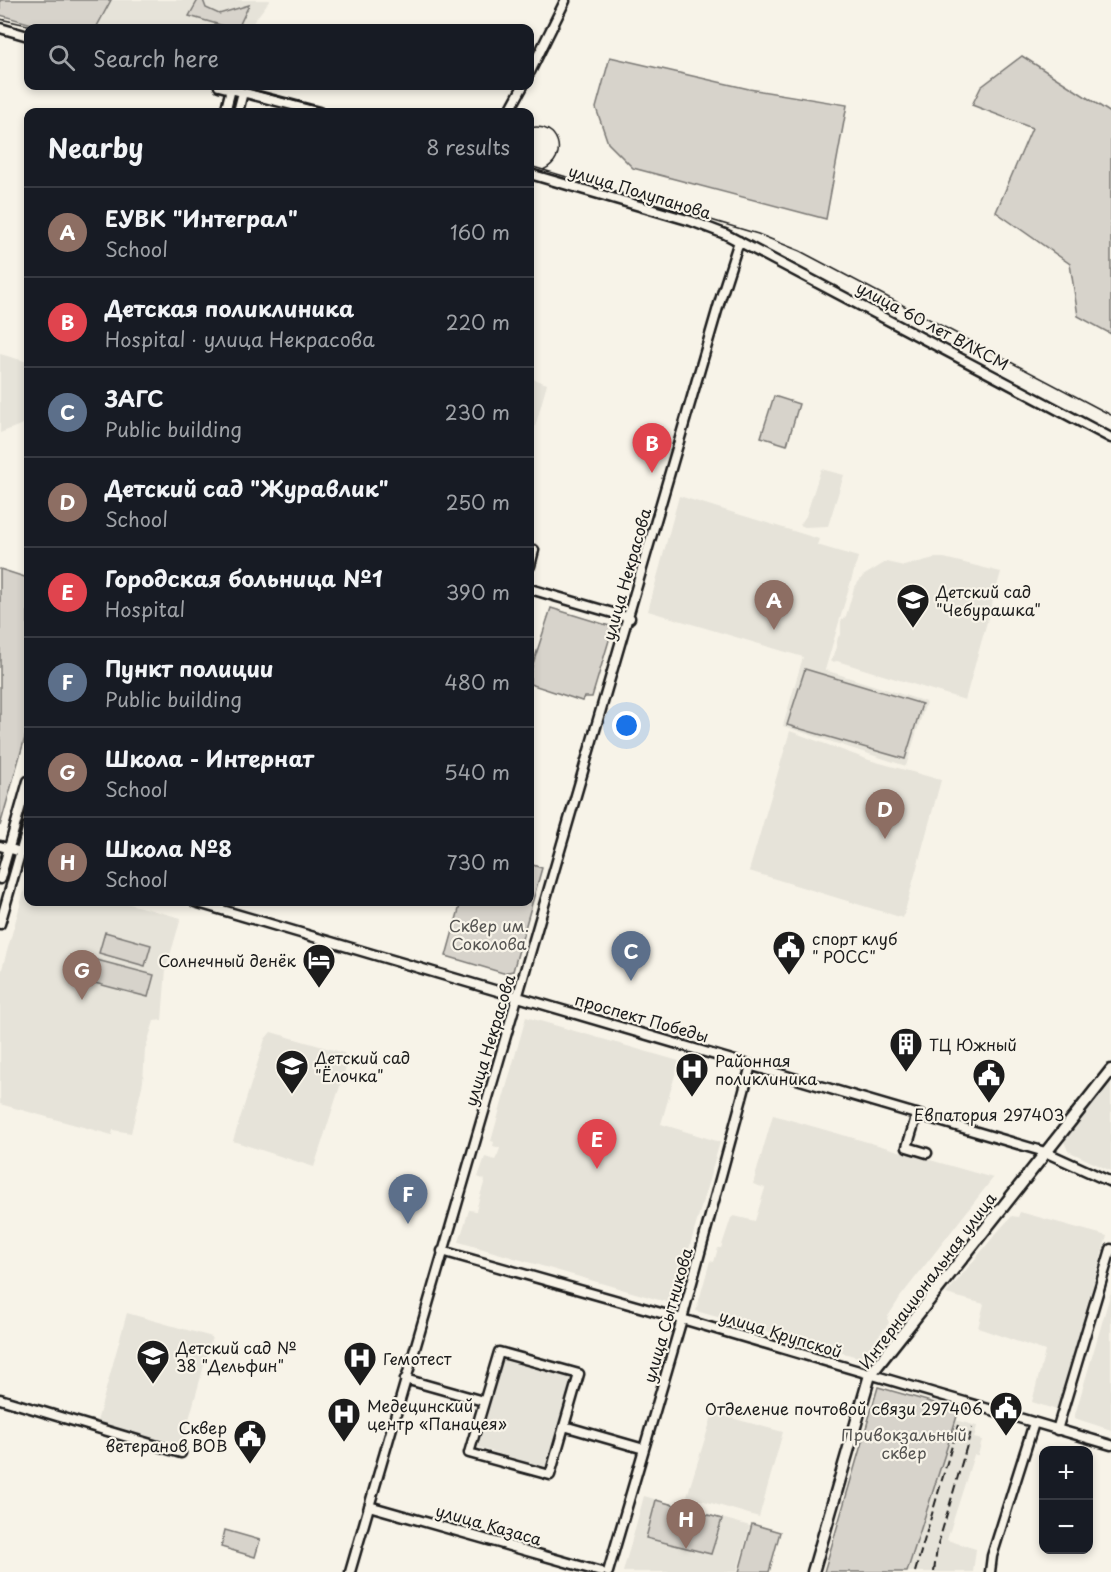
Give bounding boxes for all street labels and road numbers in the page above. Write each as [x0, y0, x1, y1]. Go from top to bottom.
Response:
street label: улица Полупанова [566, 158, 714, 224]
street label: улица 60 лет ВЛКСМ [853, 275, 1013, 375]
street label: улица Некрасова [596, 505, 656, 643]
street label: улица Некрасова [458, 971, 520, 1109]
street label: проспект Победы [572, 986, 712, 1048]
street label: Интернациональная улица [853, 1187, 1001, 1373]
street label: улица Сытникова [636, 1245, 698, 1385]
street label: улица Крупской [717, 1303, 845, 1363]
street label: улица Казаса [433, 1497, 545, 1551]

